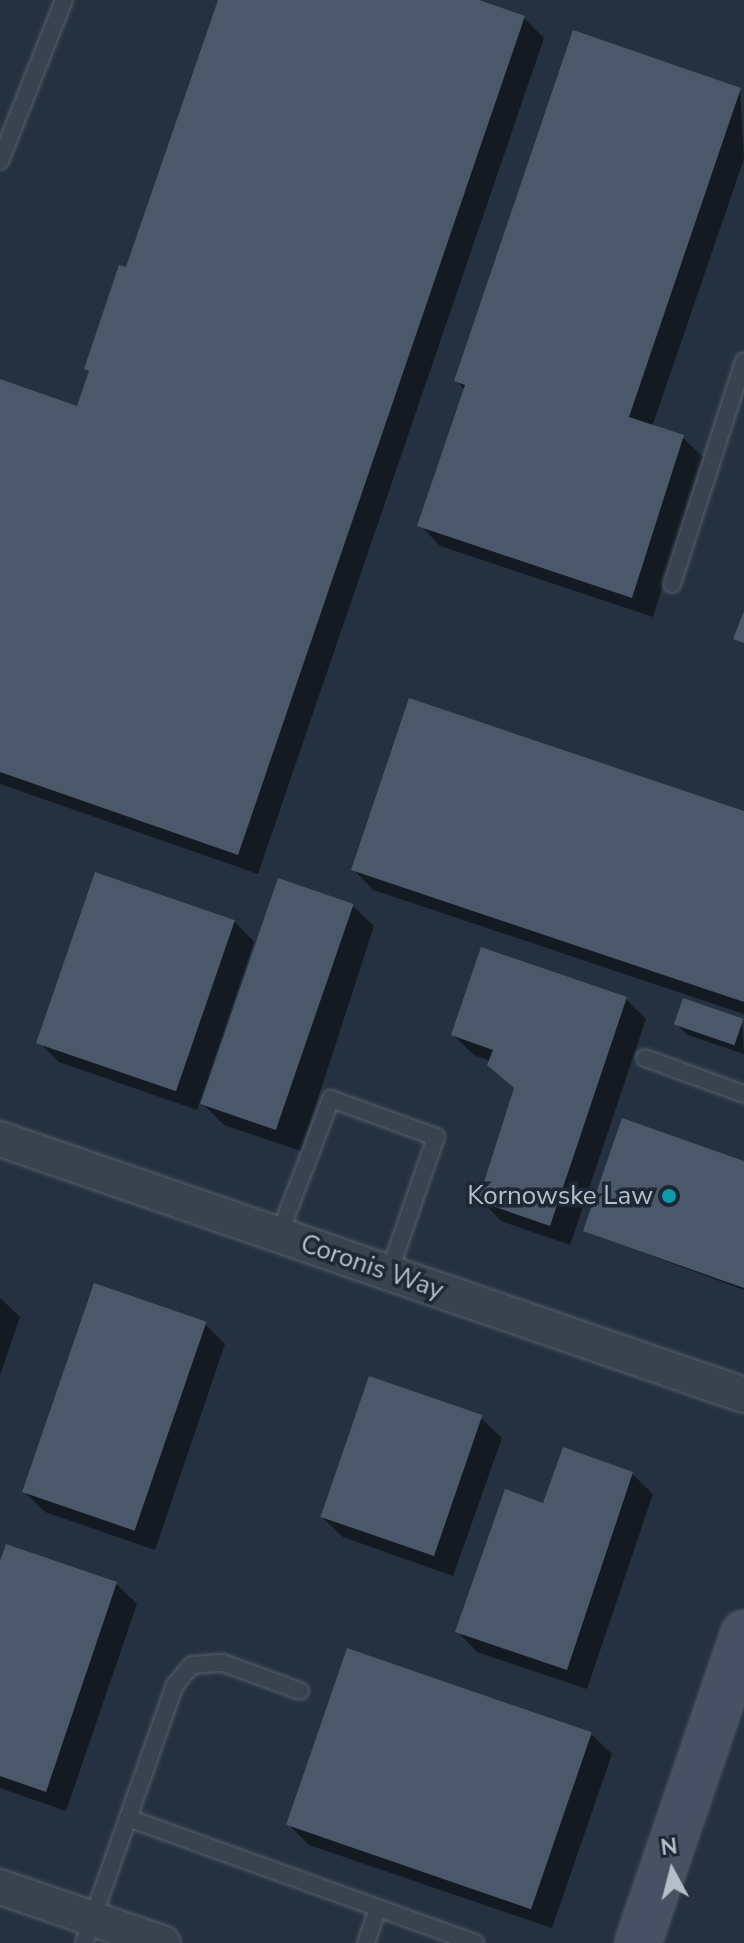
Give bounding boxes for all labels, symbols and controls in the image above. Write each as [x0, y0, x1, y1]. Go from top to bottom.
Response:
place label: Kornowske Law [467, 1180, 653, 1212]
marker: Kornowske Law [660, 1187, 678, 1205]
street label: Coronis Way [297, 1228, 447, 1306]
north arrow [632, 1831, 712, 1911]
text: N [659, 1831, 679, 1863]

